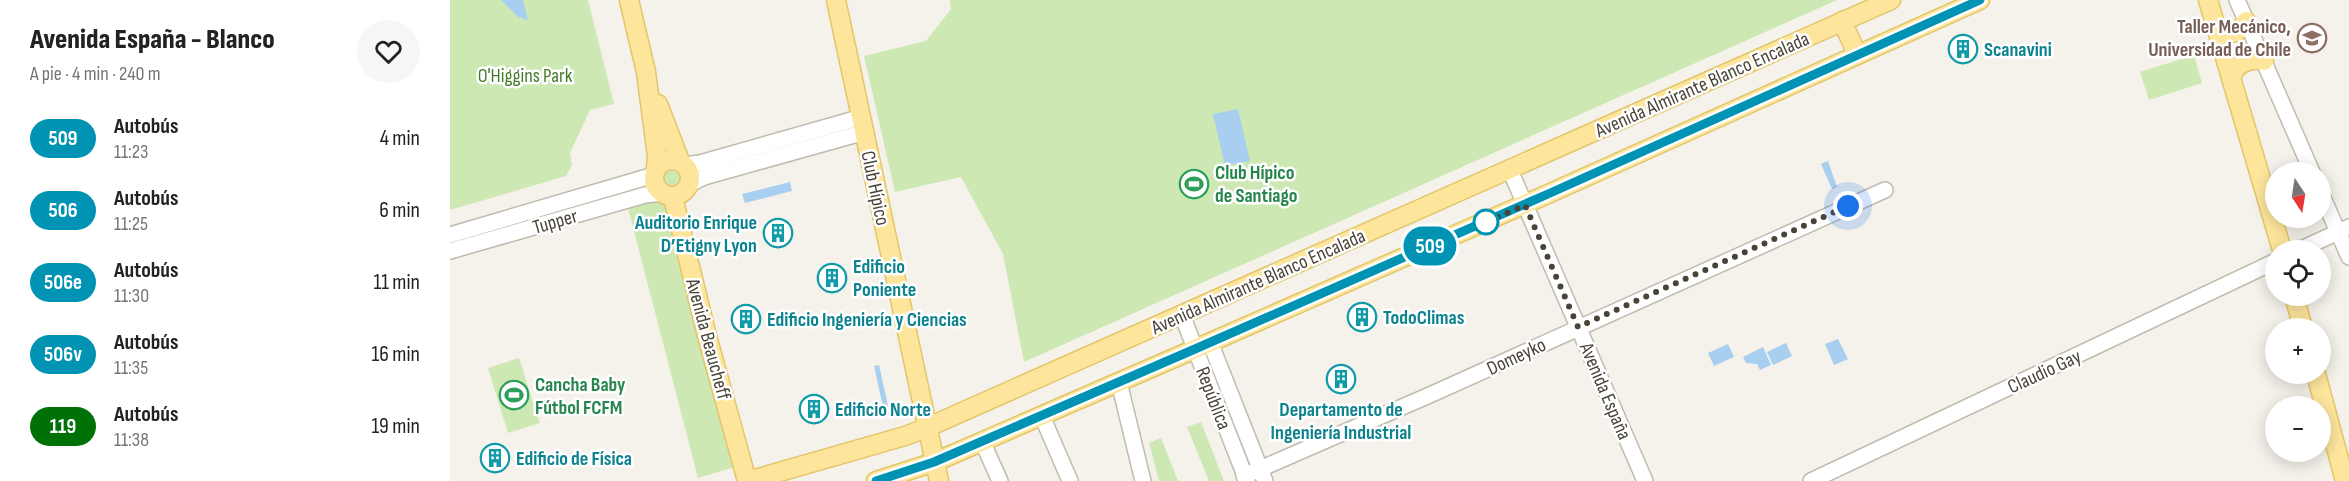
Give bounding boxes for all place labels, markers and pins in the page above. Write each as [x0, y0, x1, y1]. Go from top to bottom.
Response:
place label: Taller Mecánico, Universidad de Chile [2148, 15, 2291, 62]
school or university icon: Taller Mecánico, Universidad de Chile [2296, 22, 2328, 54]
building icon: Scanavini [1947, 33, 1979, 65]
place label: Scanavini [1984, 38, 2052, 62]
place label: Club Hípico de Santiago [1215, 161, 1297, 208]
sports icon: Club Hípico de Santiago [1178, 168, 1210, 200]
unlabelled marker [1473, 209, 1499, 235]
place label: Auditorio Enrique D’Etigny Lyon [634, 211, 757, 258]
building icon: Auditorio Enrique D’Etigny Lyon [762, 217, 794, 249]
place label: Edificio Poniente [853, 255, 916, 302]
building icon: Edificio Poniente [816, 262, 848, 294]
building icon: TodoClimas [1346, 301, 1378, 333]
building icon: Edificio Ingeniería y Ciencias [730, 303, 762, 335]
place label: TodoClimas [1383, 306, 1465, 330]
place label: Edificio Ingeniería y Ciencias [767, 308, 967, 332]
building icon: Departamento de Ingeniería Industrial [1325, 363, 1357, 395]
place label: Cancha Baby Fútbol FCFM [535, 373, 626, 420]
sports icon: Cancha Baby Fútbol FCFM [498, 379, 530, 411]
building icon: Edificio Norte [798, 393, 830, 425]
place label: Edificio Norte [835, 398, 931, 422]
place label: Departamento de Ingeniería Industrial [1271, 398, 1411, 445]
building icon: Edificio de Física [479, 442, 511, 474]
place label: Edificio de Física [516, 447, 632, 471]

